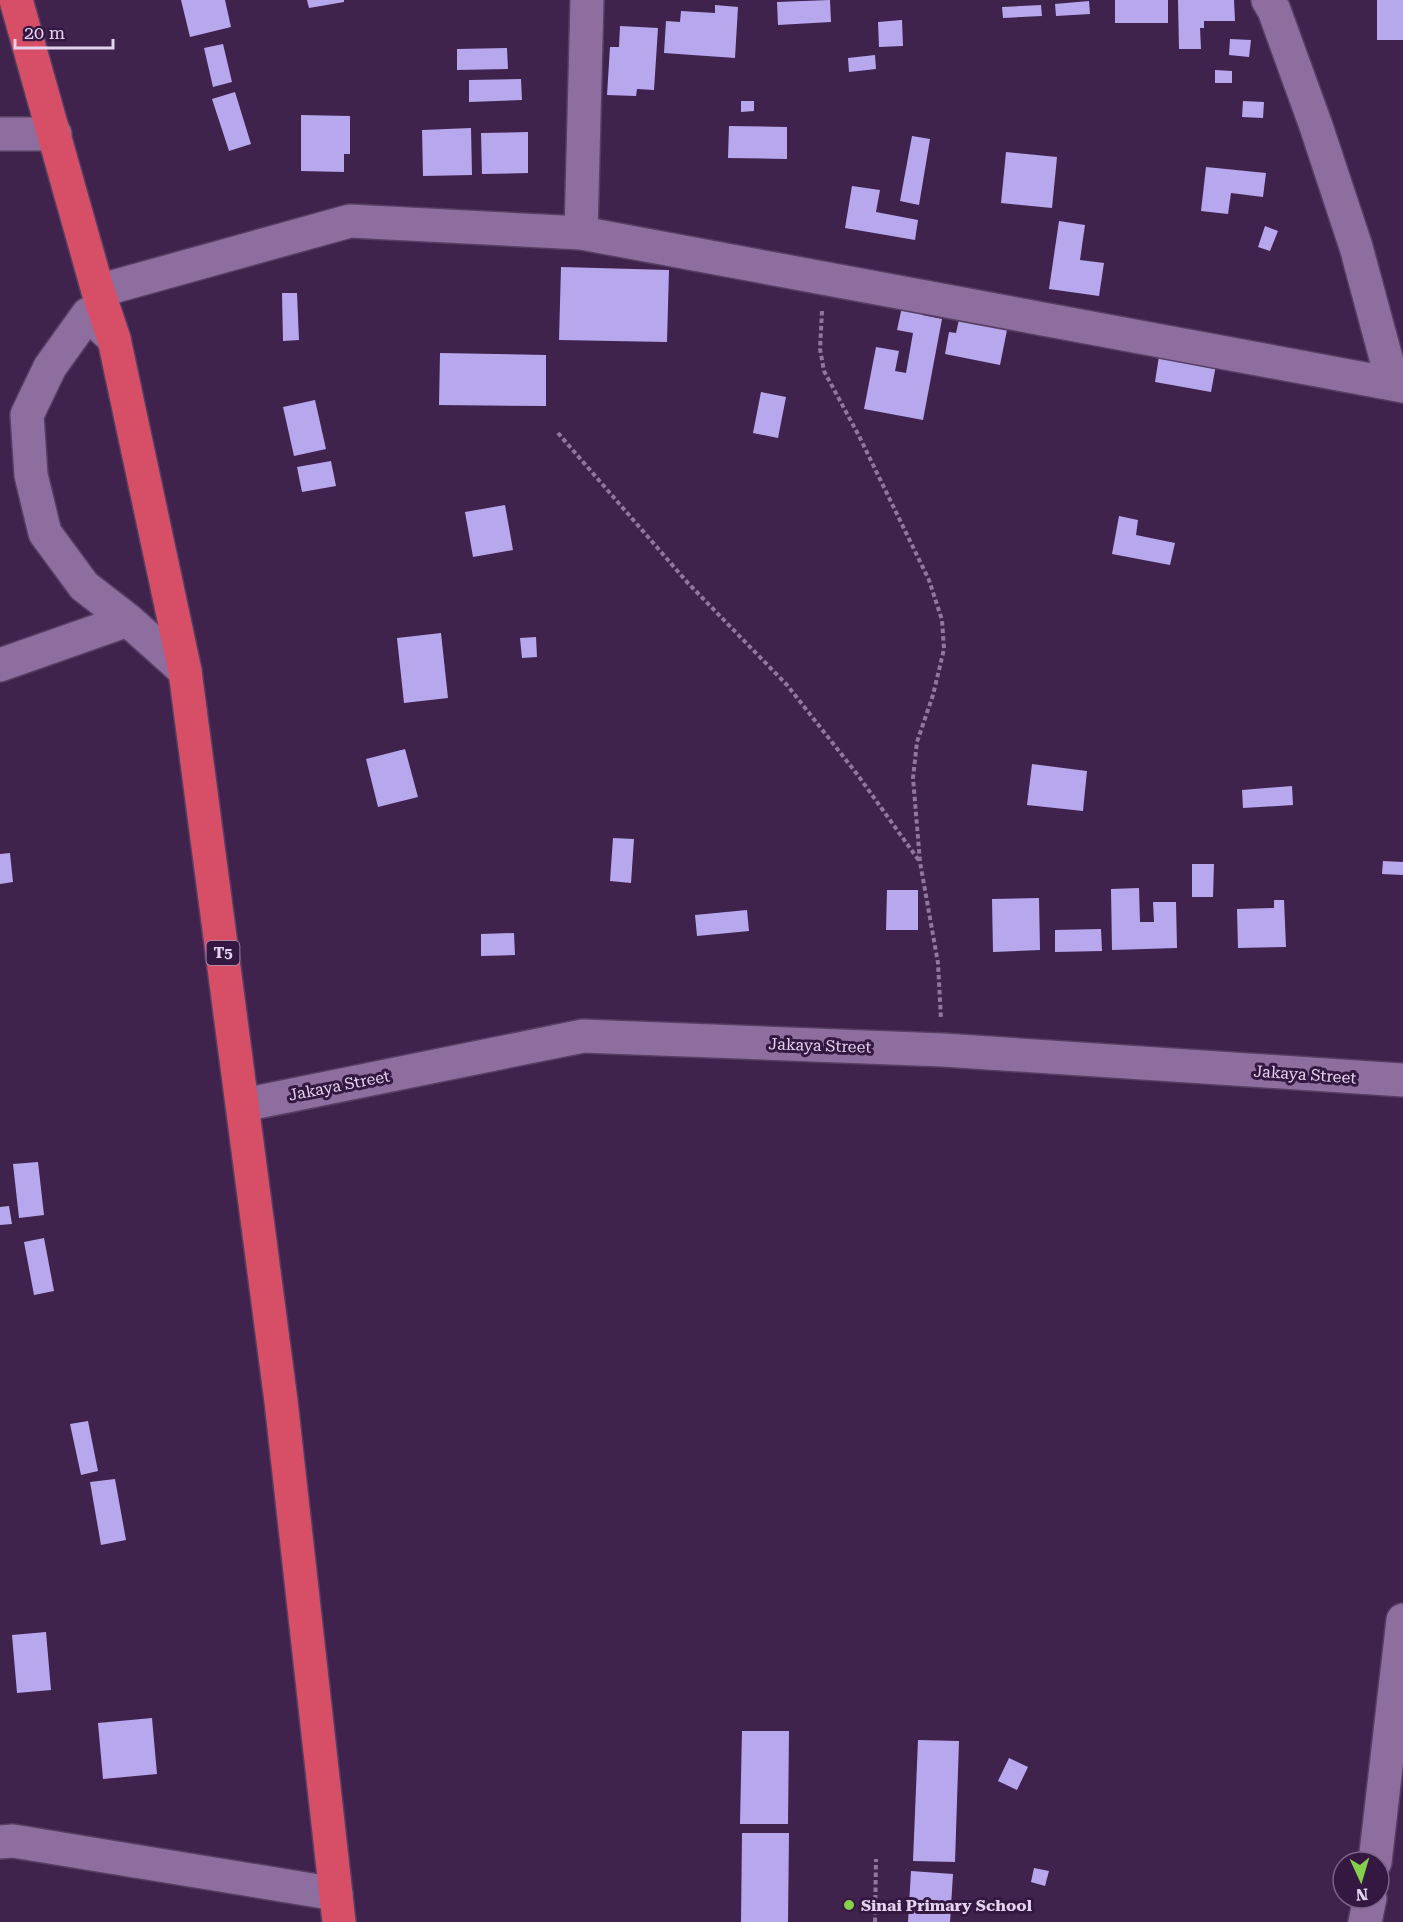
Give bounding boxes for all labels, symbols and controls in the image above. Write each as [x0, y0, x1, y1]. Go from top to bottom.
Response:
scale bar [15, 12, 112, 50]
text: 20 m [24, 22, 65, 43]
road number: T5 [206, 941, 240, 965]
street label: Jakaya Street [768, 1034, 872, 1057]
street label: Jakaya Street [1253, 1061, 1357, 1088]
street label: Jakaya Street [287, 1066, 391, 1105]
north arrow [1331, 1850, 1391, 1910]
text: N [1355, 1885, 1369, 1904]
place label: Sinai Primary School [861, 1896, 1033, 1915]
marker: Sinai Primary School [842, 1898, 856, 1912]

